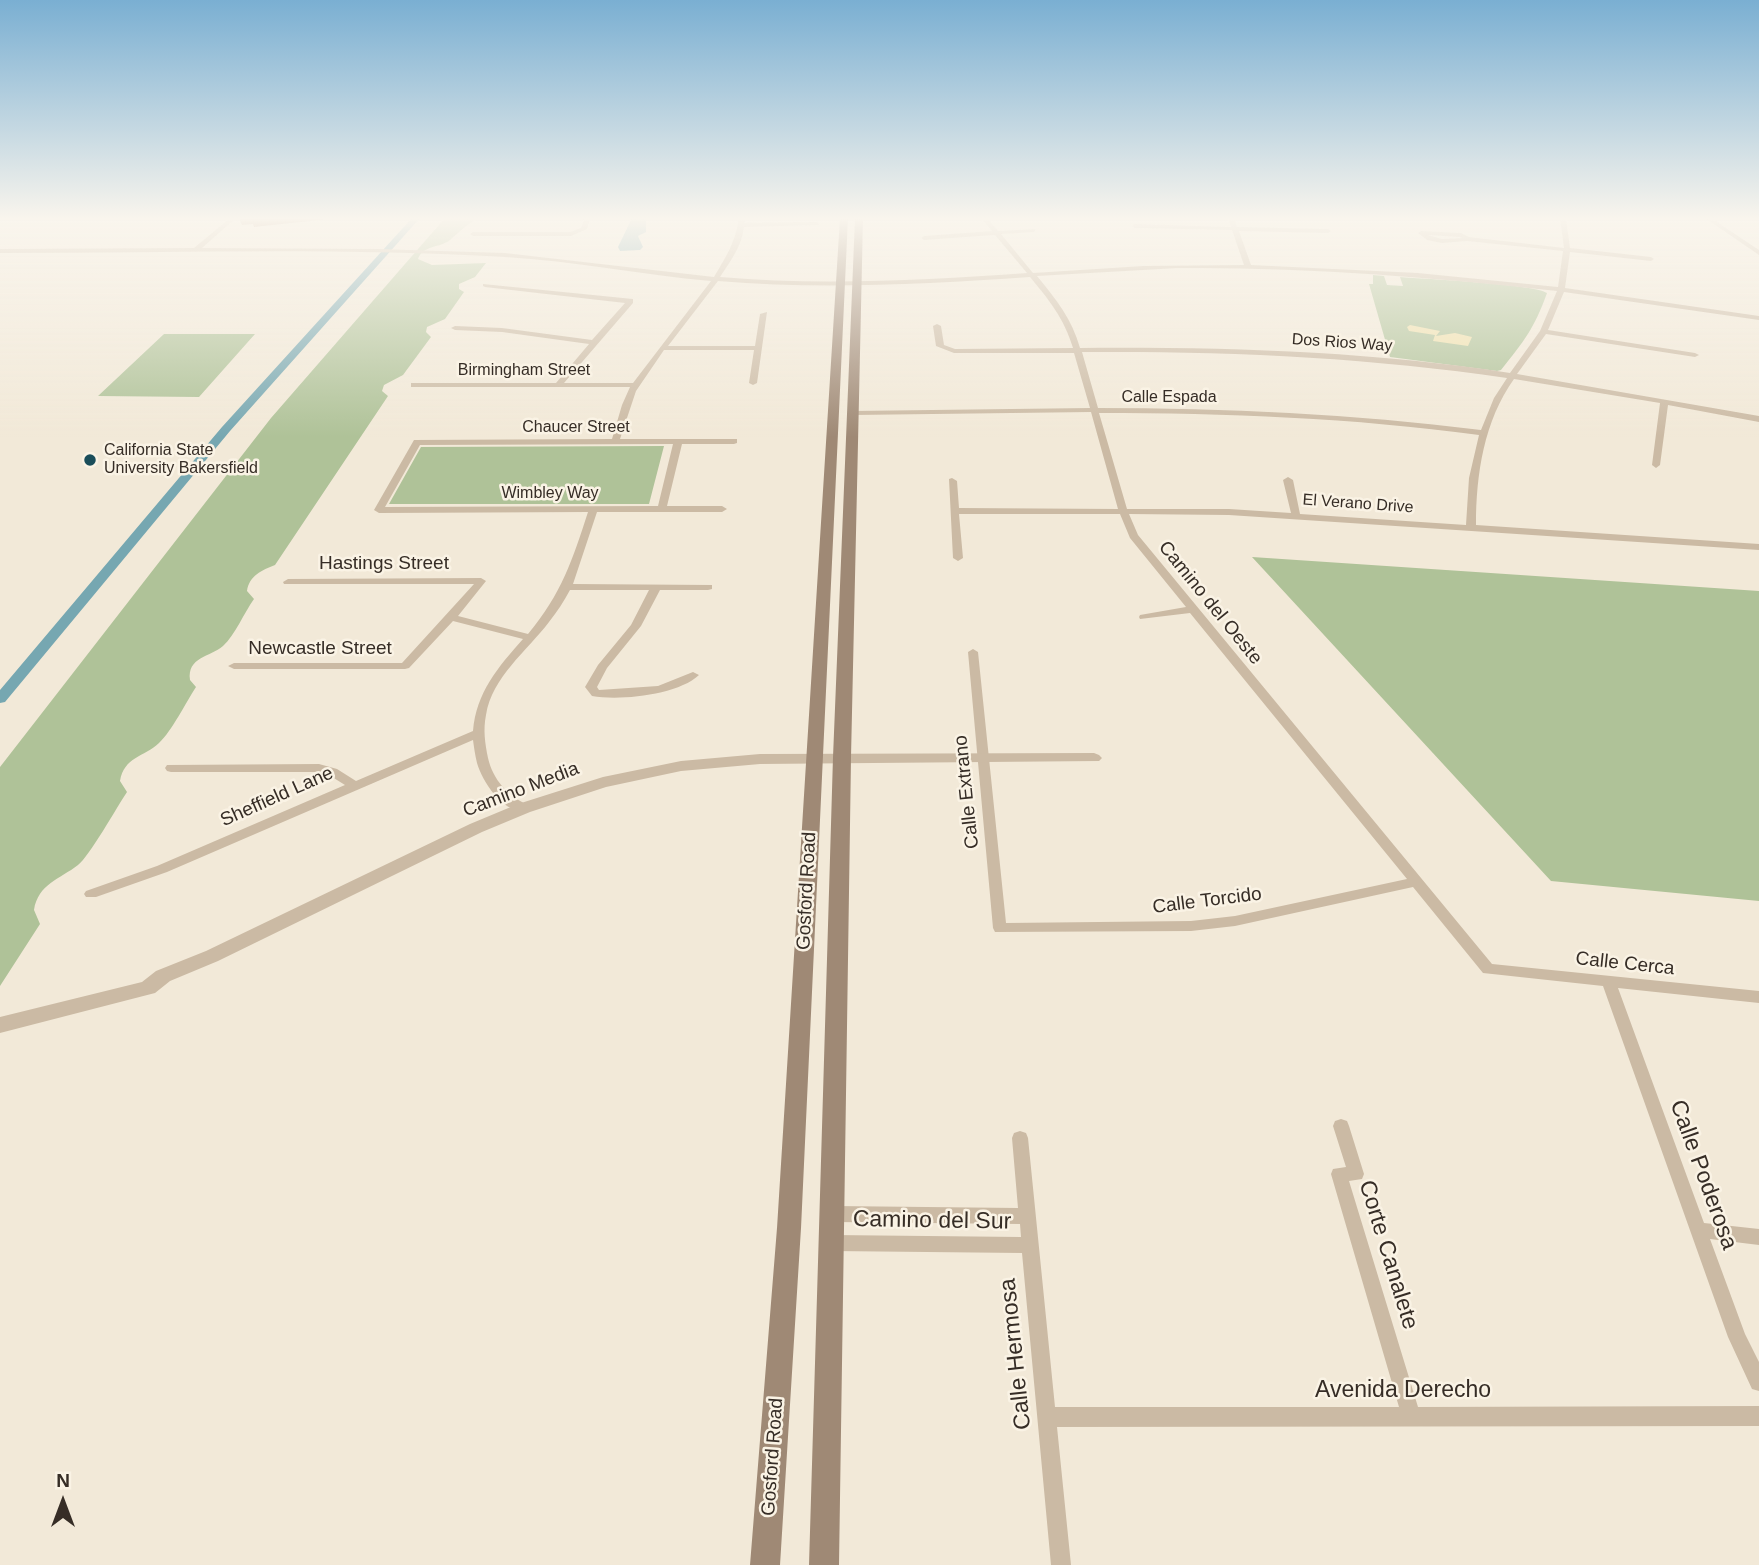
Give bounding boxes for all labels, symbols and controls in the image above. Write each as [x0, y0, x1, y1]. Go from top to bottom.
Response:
street label: Dos Rios Way [1291, 330, 1393, 356]
street label: Birmingham Street [458, 361, 590, 381]
street label: Calle Espada [1121, 388, 1217, 408]
street label: Chaucer Street [522, 418, 630, 438]
place label: California State University Bakersfield [104, 441, 258, 479]
marker: California State University Bakersfield [82, 452, 98, 468]
street label: Wimbley Way [501, 484, 599, 504]
street label: El Verano Drive [1302, 491, 1414, 517]
street label: Camino del Oeste [1153, 537, 1267, 669]
street label: Hastings Street [319, 553, 449, 575]
street label: Newcastle Street [248, 638, 392, 660]
street label: Calle Extrano [950, 734, 984, 850]
street label: Camino Media [460, 757, 582, 823]
street label: Sheffield Lane [217, 762, 337, 832]
street label: Gosford Road [793, 831, 821, 951]
street label: Calle Torcido [1151, 883, 1263, 919]
street label: Calle Cerca [1574, 947, 1676, 981]
street label: Calle Poderosa [1663, 1096, 1743, 1254]
street label: Corte Canalete [1352, 1177, 1424, 1333]
street label: Camino del Sur [853, 1206, 1011, 1236]
street label: Calle Hermosa [994, 1277, 1038, 1431]
street label: Avenida Derecho [1315, 1377, 1491, 1405]
street label: Gosford Road [758, 1397, 788, 1517]
north arrow [28, 1467, 98, 1537]
text: N [56, 1470, 70, 1491]

